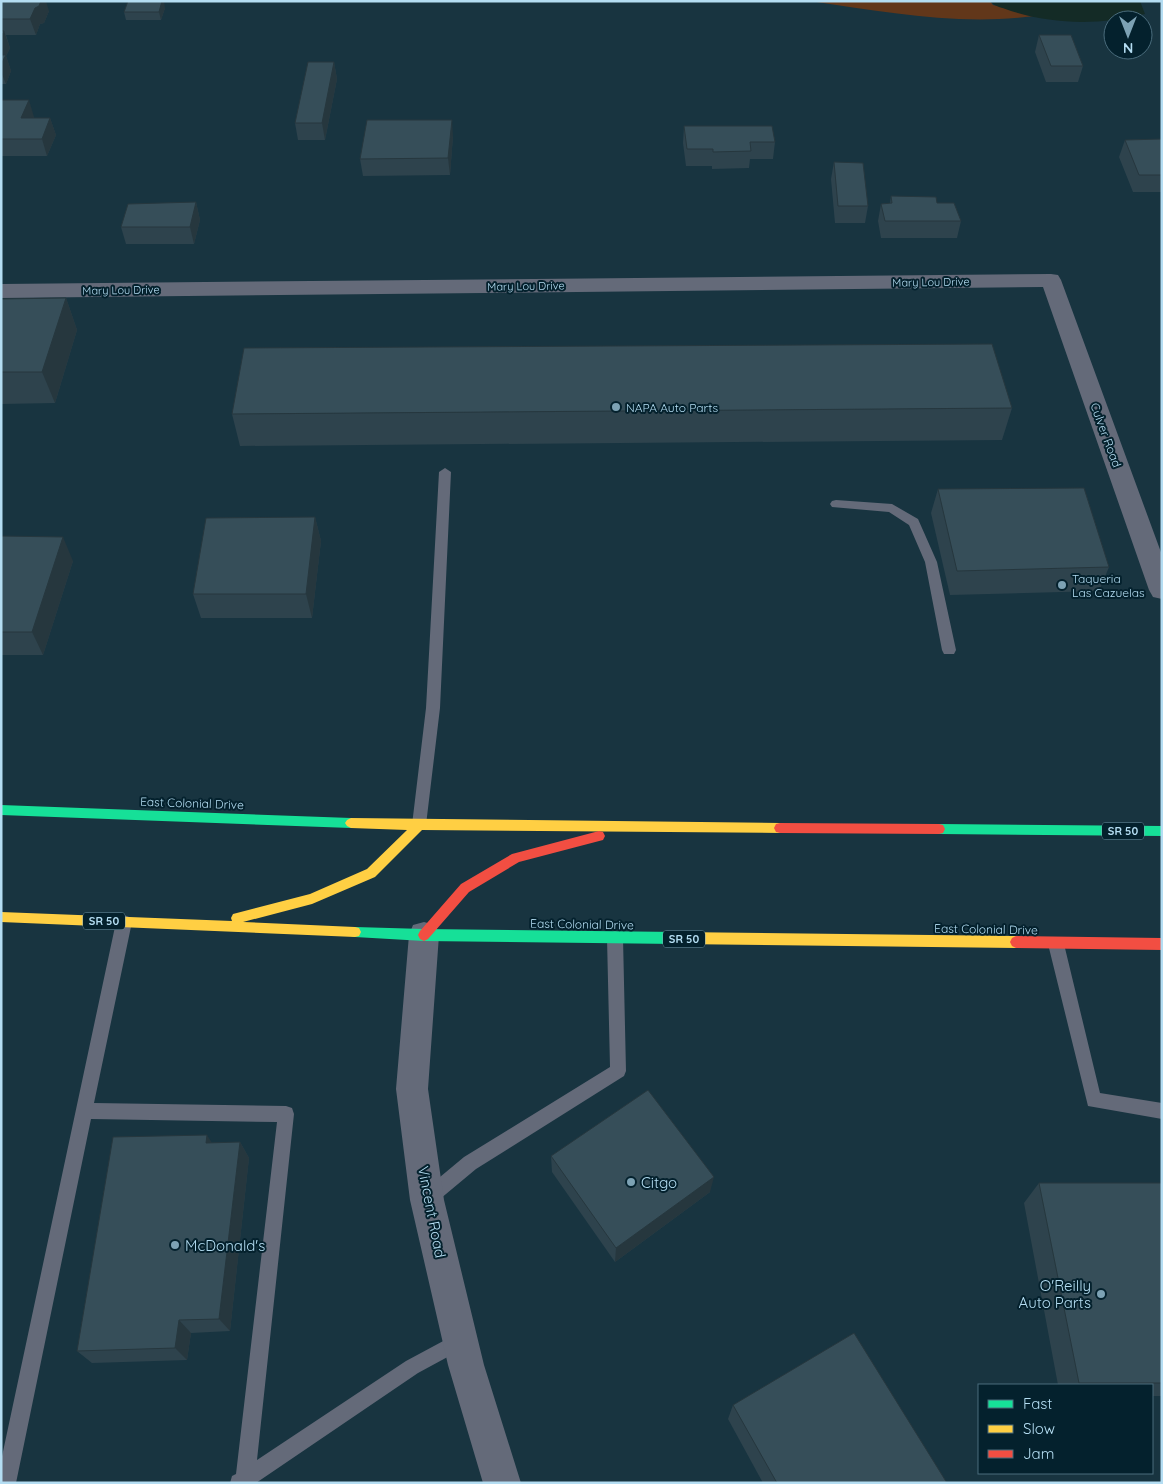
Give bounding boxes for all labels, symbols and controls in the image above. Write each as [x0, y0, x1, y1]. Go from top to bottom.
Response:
north arrow [1103, 10, 1153, 60]
text: N [1123, 39, 1133, 57]
street label: Mary Lou Drive [892, 274, 970, 290]
street label: Mary Lou Drive [487, 278, 565, 294]
street label: Mary Lou Drive [82, 282, 160, 298]
place label: NAPA Auto Parts [626, 400, 719, 415]
marker: NAPA Auto Parts [610, 401, 622, 413]
street label: Culver Road [1087, 401, 1125, 469]
place label: Taqueria Las Cazuelas [1072, 571, 1145, 600]
marker: Taqueria Las Cazuelas [1056, 579, 1068, 591]
street label: East Colonial Drive [140, 794, 244, 812]
road number: SR 50 [1102, 822, 1144, 839]
road number: SR 50 [83, 912, 125, 929]
street label: East Colonial Drive [530, 916, 634, 932]
street label: East Colonial Drive [934, 921, 1038, 937]
road number: SR 50 [663, 931, 705, 948]
street label: Vincent Road [414, 1164, 450, 1260]
place label: Citgo [641, 1173, 677, 1192]
marker: Citgo [625, 1176, 637, 1188]
place label: McDonald's [185, 1236, 265, 1255]
marker: McDonald's [169, 1239, 181, 1251]
place label: O'Reilly Auto Parts [1019, 1276, 1091, 1312]
marker: O'Reilly Auto Parts [1095, 1288, 1107, 1300]
legend [978, 1384, 1153, 1474]
text: Fast [1023, 1394, 1052, 1413]
text: Slow [1023, 1419, 1055, 1438]
text: Jam [1023, 1444, 1054, 1463]

